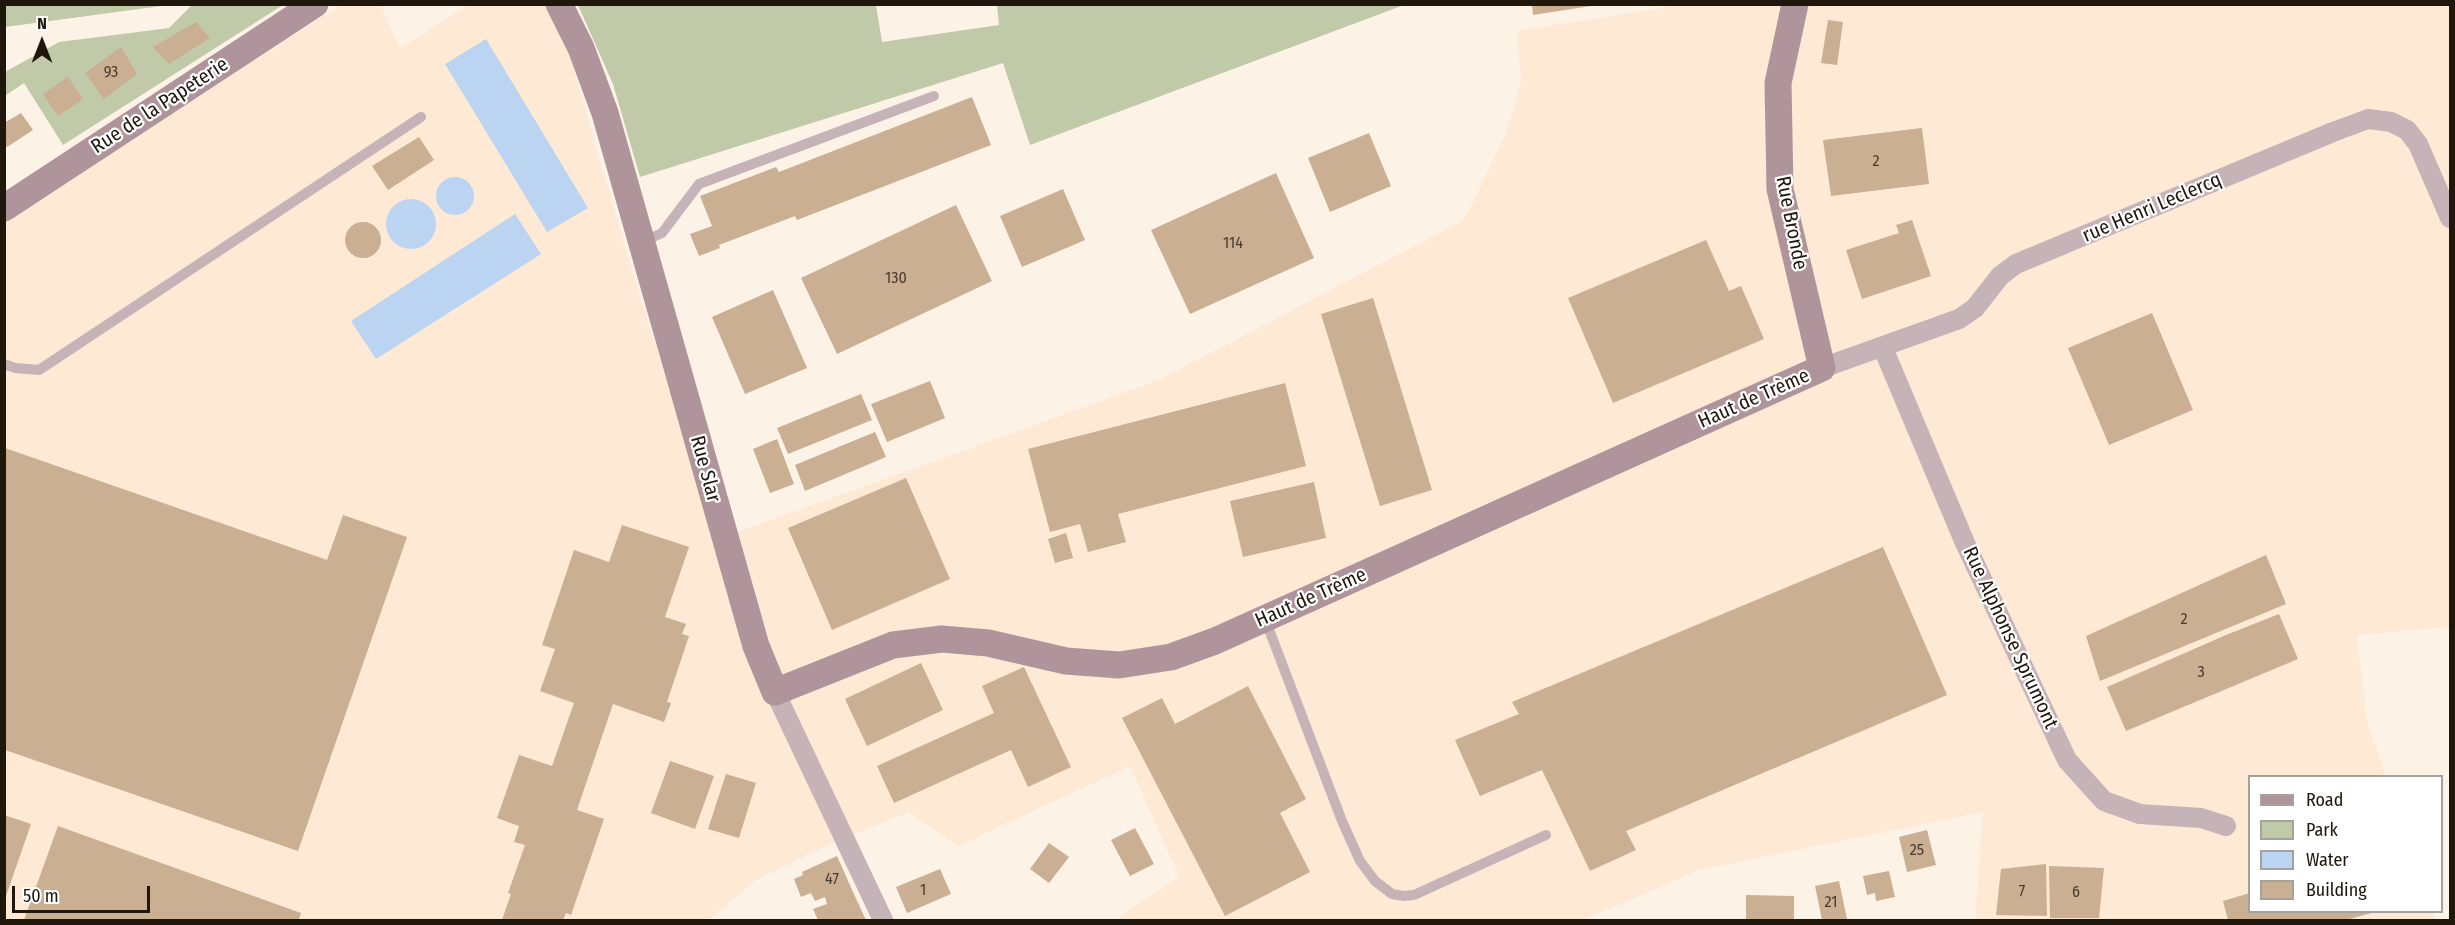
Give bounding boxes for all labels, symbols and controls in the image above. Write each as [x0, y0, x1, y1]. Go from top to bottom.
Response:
north arrow [12, 12, 72, 72]
text: N [37, 14, 47, 33]
street label: Rue de la Papeterie [87, 53, 233, 159]
house number: 93 [104, 63, 118, 83]
house number: 2 [1872, 152, 1880, 172]
street label: rue Henri Leclercq [2079, 168, 2225, 248]
street label: Rue Bronde [1770, 174, 1812, 272]
house number: 114 [1223, 234, 1243, 254]
house number: 130 [885, 269, 907, 289]
street label: Haut de Trème [1695, 364, 1813, 434]
street label: Rue Slar [685, 433, 725, 505]
street label: Rue Alphonse Sprumont [1957, 543, 2063, 733]
street label: Haut de Trème [1252, 563, 1370, 633]
house number: 2 [2180, 610, 2188, 630]
house number: 3 [2197, 663, 2205, 683]
legend [2248, 775, 2443, 913]
text: Road [2306, 789, 2343, 811]
text: Park [2306, 819, 2338, 841]
house number: 25 [1910, 841, 1924, 861]
text: Water [2306, 849, 2349, 871]
house number: 47 [825, 870, 839, 890]
scale bar [15, 874, 153, 912]
text: Building [2306, 879, 2367, 901]
house number: 1 [920, 881, 926, 901]
house number: 7 [2019, 882, 2025, 902]
house number: 6 [2072, 883, 2080, 903]
text: 50 m [23, 885, 59, 907]
house number: 21 [1825, 893, 1837, 913]

